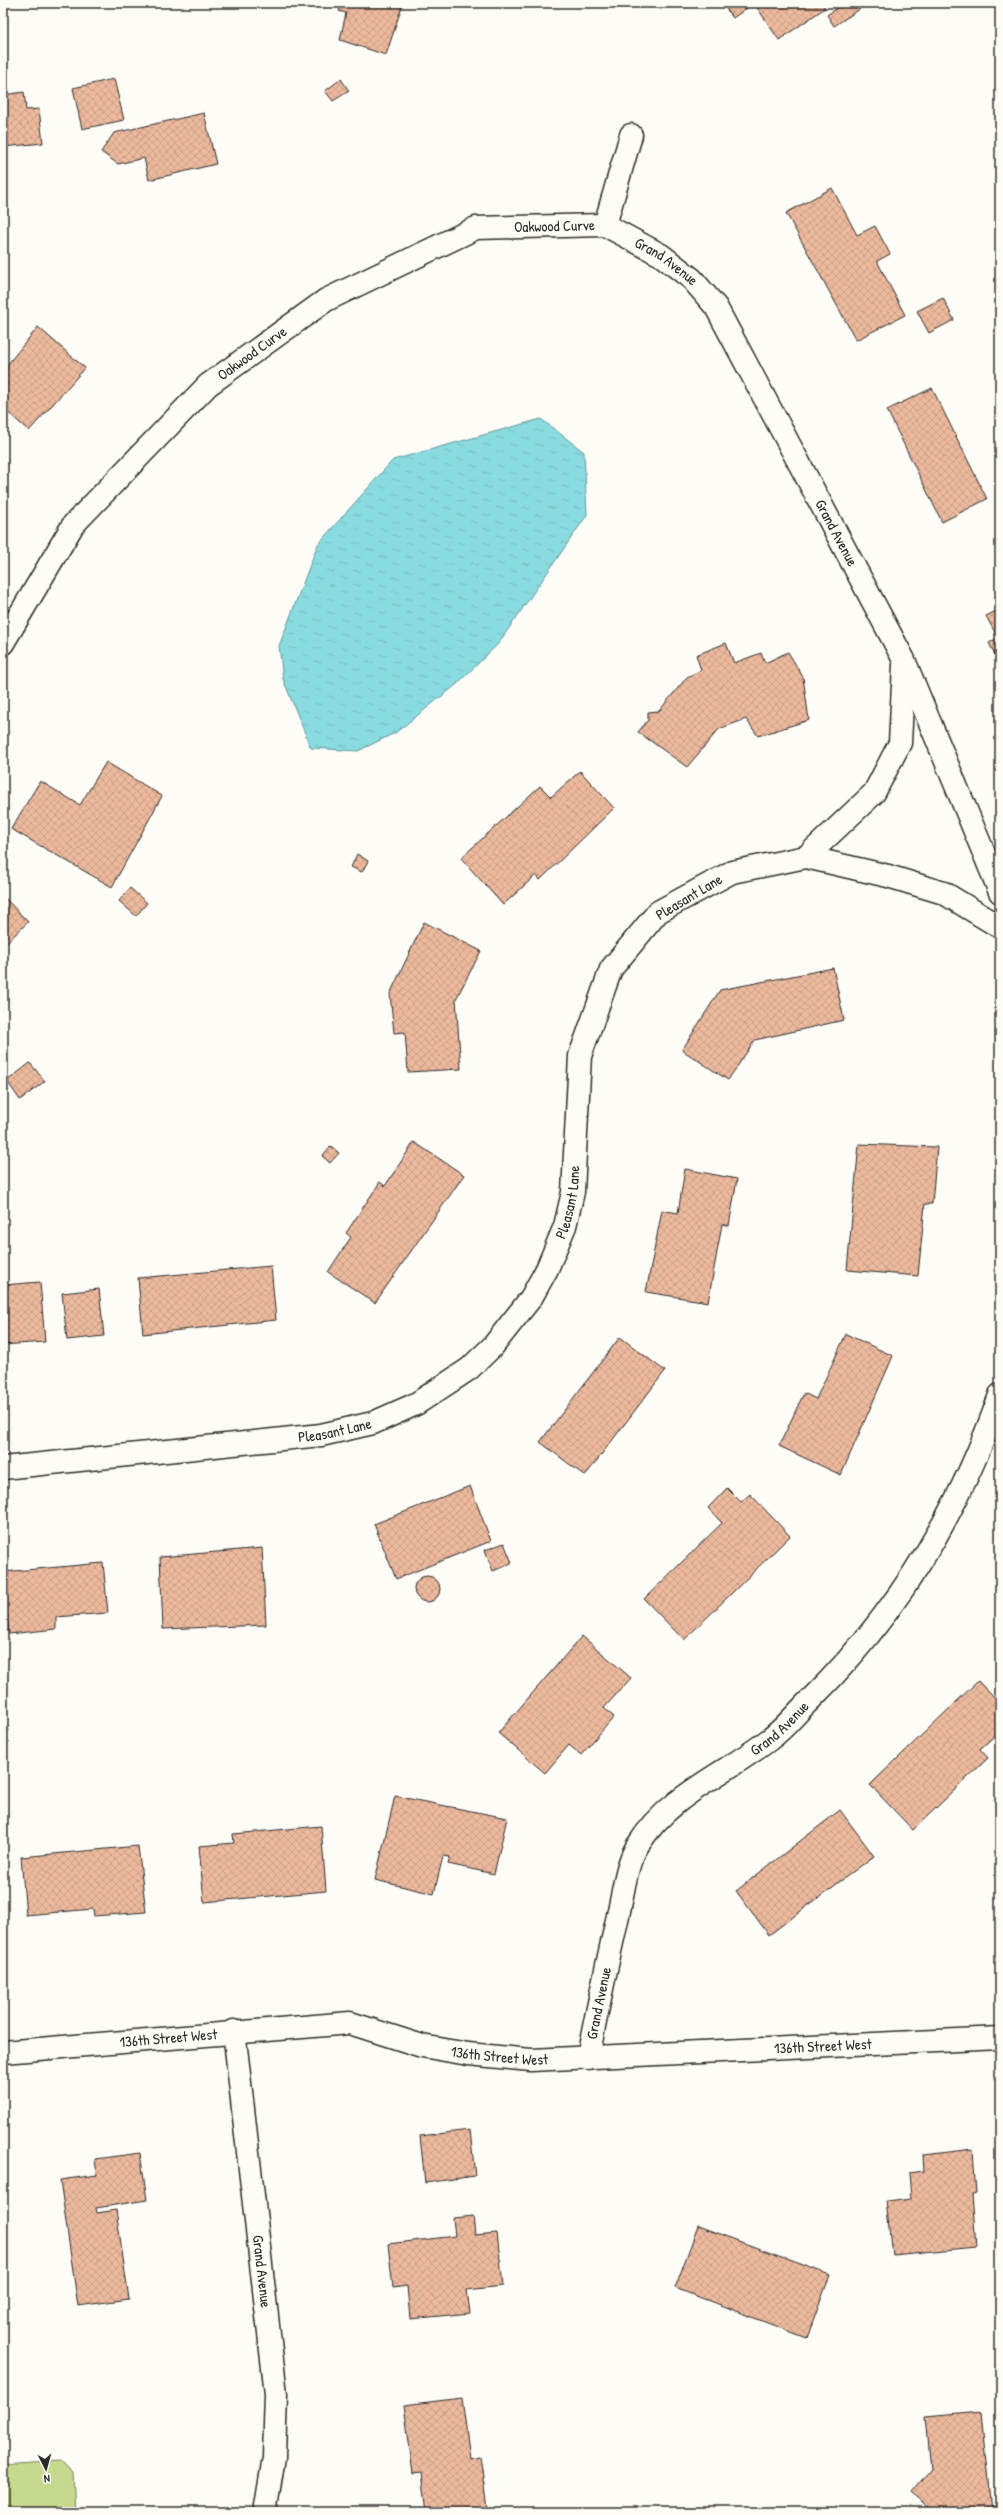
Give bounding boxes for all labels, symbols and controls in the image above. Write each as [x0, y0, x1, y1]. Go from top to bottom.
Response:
street label: Oakwood Curve [514, 214, 595, 237]
street label: Grand Avenue [631, 232, 704, 290]
street label: Oakwood Curve [213, 321, 291, 385]
street label: Grand Avenue [810, 495, 863, 570]
street label: Pleasant Lane [651, 868, 726, 925]
street label: Pleasant Lane [550, 1165, 584, 1242]
street label: Pleasant Lane [297, 1413, 373, 1447]
street label: Grand Avenue [746, 1696, 813, 1760]
street label: Grand Avenue [581, 1965, 616, 2041]
street label: 136th Street West [119, 2023, 219, 2052]
street label: 136th Street West [774, 2033, 873, 2059]
street label: 136th Street West [449, 2040, 549, 2070]
street label: Grand Avenue [248, 2234, 277, 2309]
north arrow [26, 2449, 66, 2489]
text: N [43, 2472, 51, 2486]

